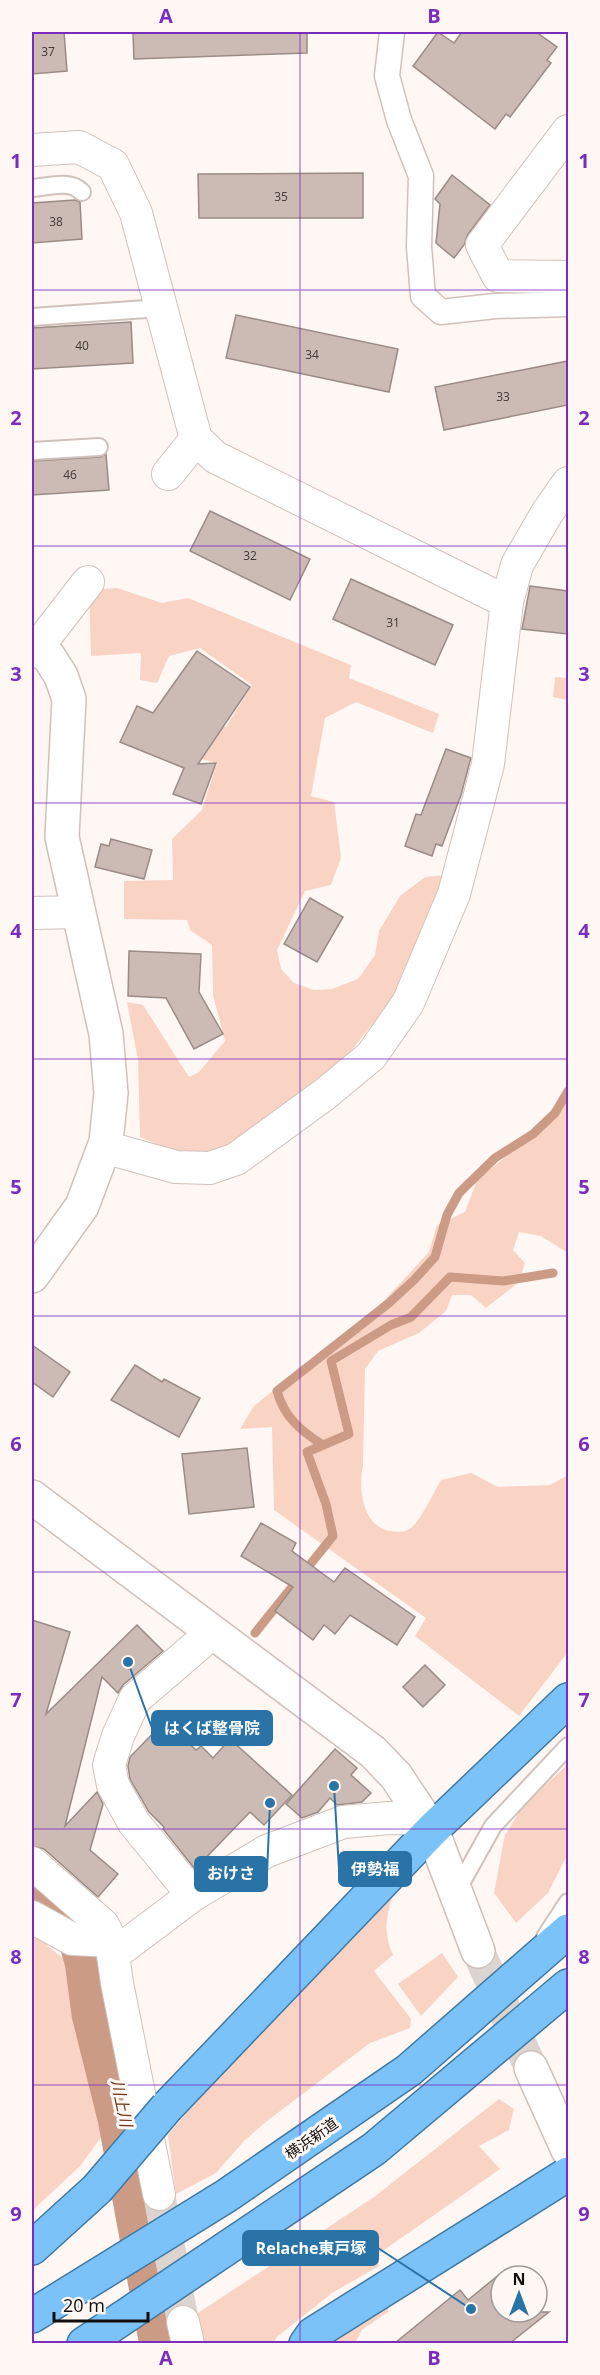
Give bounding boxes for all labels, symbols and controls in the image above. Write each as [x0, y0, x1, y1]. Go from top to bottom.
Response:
text: A [159, 2, 173, 29]
text: B [427, 2, 441, 29]
house number: 37 [41, 43, 55, 60]
text: 1 [10, 147, 22, 174]
text: 1 [578, 147, 590, 174]
house number: 35 [274, 188, 288, 205]
house number: 38 [49, 213, 63, 230]
house number: 40 [75, 337, 89, 354]
house number: 34 [305, 346, 319, 363]
house number: 33 [496, 388, 510, 405]
text: 2 [10, 404, 22, 431]
text: 2 [578, 404, 590, 431]
house number: 46 [63, 466, 77, 483]
house number: 32 [243, 547, 257, 564]
house number: 31 [386, 614, 400, 631]
text: 3 [10, 660, 22, 687]
text: 3 [578, 660, 590, 687]
text: 4 [10, 917, 22, 944]
text: 4 [578, 917, 590, 944]
text: 5 [10, 1173, 22, 1200]
text: 5 [578, 1173, 590, 1200]
text: 6 [10, 1430, 22, 1457]
text: 6 [578, 1430, 590, 1457]
text: 7 [10, 1686, 22, 1713]
text: 7 [578, 1686, 590, 1713]
callout: はくば整骨院 [152, 1711, 272, 1745]
text: はくば整骨院 [164, 1717, 260, 1739]
callout: 伊勢福 [339, 1852, 411, 1886]
callout: おけさ [195, 1857, 267, 1891]
text: 伊勢福 [350, 1858, 399, 1880]
text: おけさ [207, 1862, 255, 1884]
text: 8 [10, 1943, 22, 1970]
text: 8 [578, 1943, 590, 1970]
water label: 川上川 [106, 2077, 138, 2131]
street label: 横浜新道 [281, 2113, 341, 2163]
text: 9 [10, 2200, 22, 2227]
text: 9 [578, 2200, 590, 2227]
callout: Relache東戸塚 [243, 2231, 378, 2265]
text: Relache東戸塚 [256, 2237, 366, 2259]
north arrow [489, 2264, 549, 2324]
text: N [512, 2268, 526, 2290]
scale bar [54, 2285, 148, 2323]
text: 20 m [63, 2293, 105, 2317]
text: A [159, 2344, 173, 2371]
text: B [427, 2344, 441, 2371]

